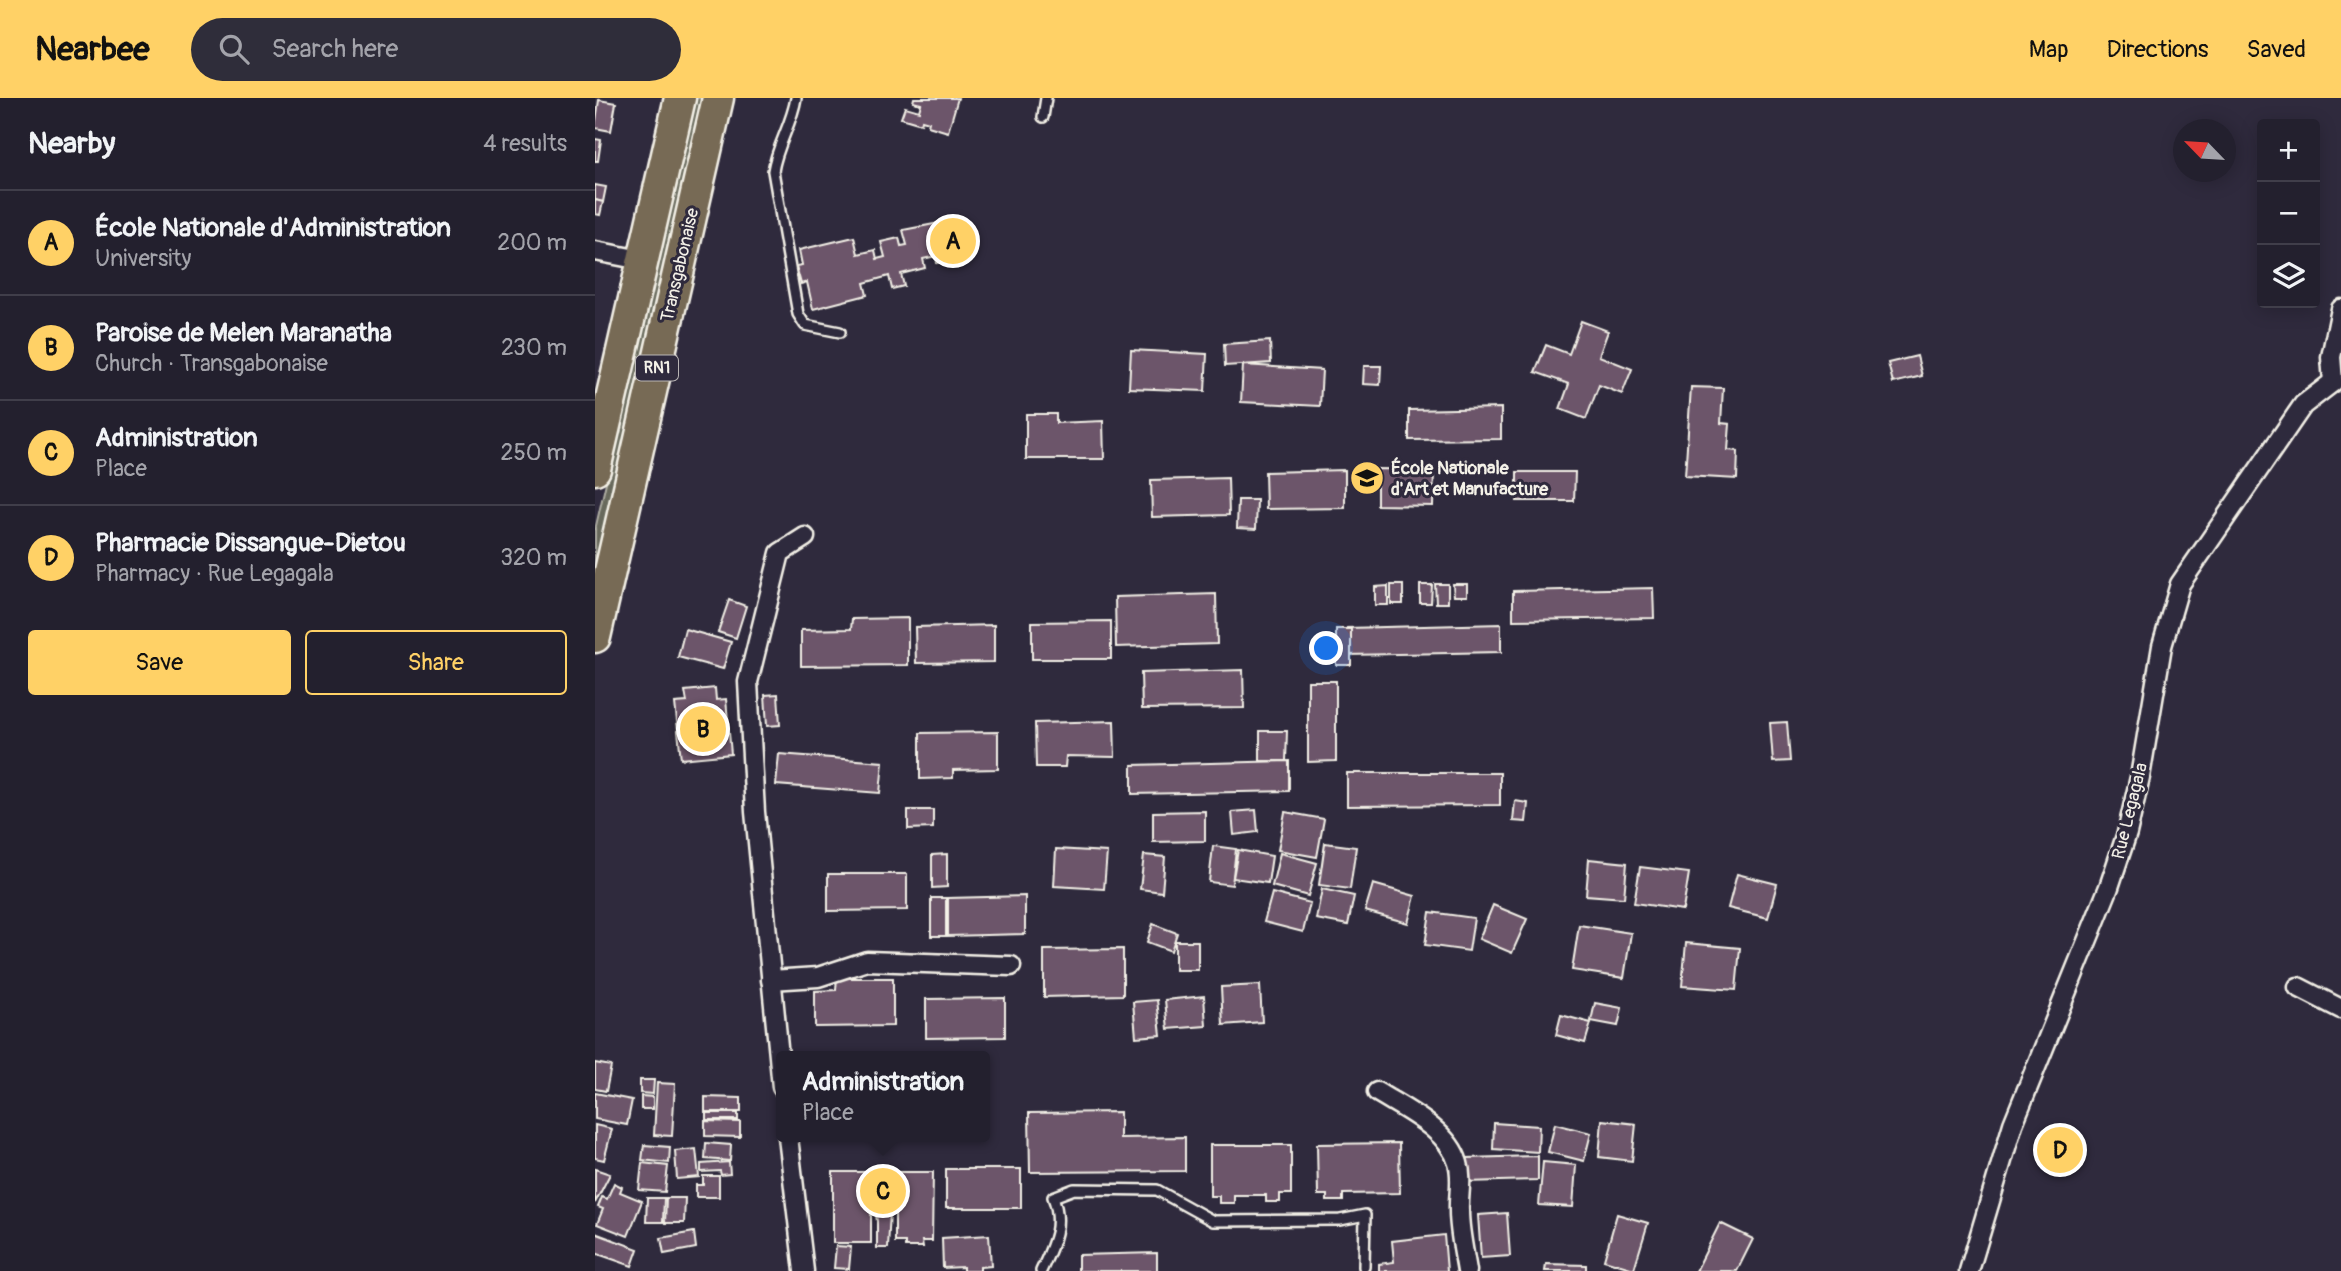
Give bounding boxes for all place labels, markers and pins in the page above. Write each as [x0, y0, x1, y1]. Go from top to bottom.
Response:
pin: A [930, 215, 976, 267]
place label: École Nationale d'Art et Manufacture [1391, 457, 1549, 501]
school or university icon: École Nationale d'Art et Manufacture [1348, 459, 1386, 497]
pin: B [680, 703, 726, 755]
pin: D [2037, 1124, 2083, 1176]
pin: C [860, 1165, 906, 1217]

